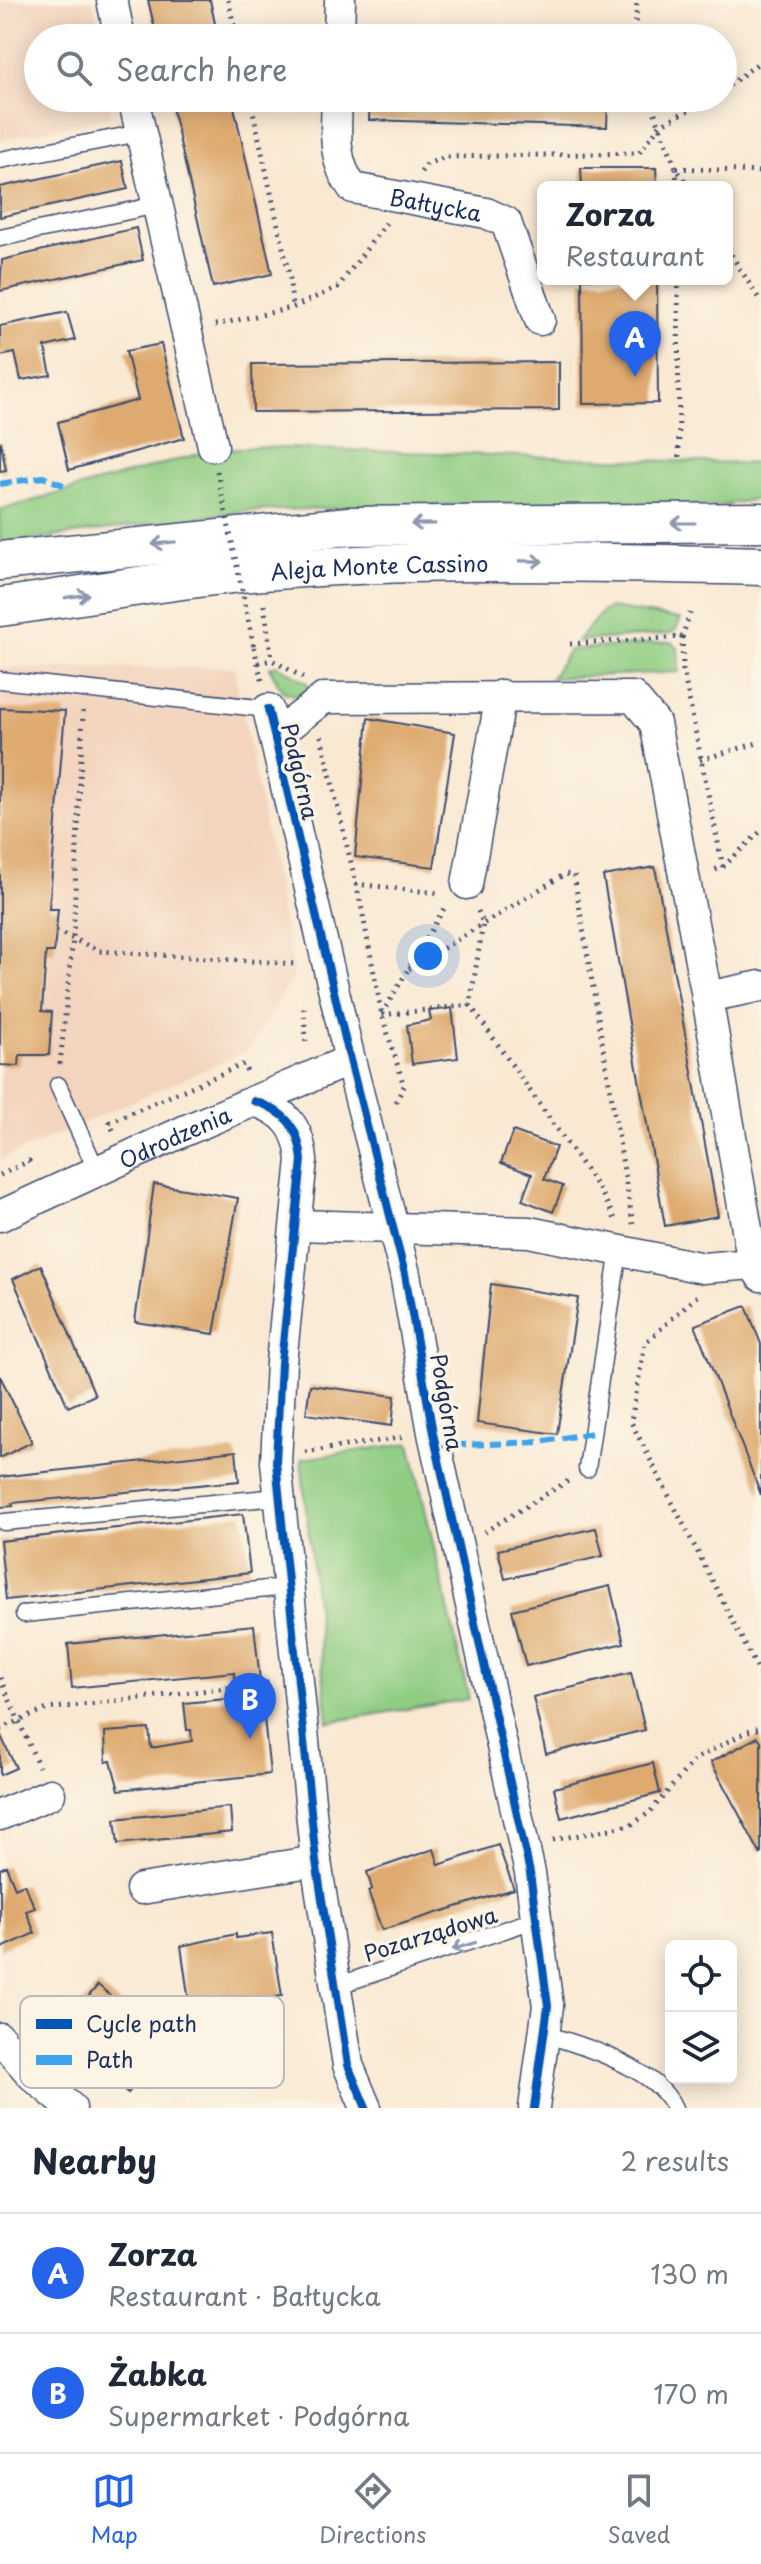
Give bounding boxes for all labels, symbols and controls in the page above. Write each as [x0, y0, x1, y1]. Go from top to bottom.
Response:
search box [24, 24, 737, 112]
icon: search [52, 46, 96, 90]
text: Search here [116, 46, 288, 91]
street label: Bałtycka [387, 179, 485, 228]
popup [537, 181, 733, 285]
text: Zorza [566, 191, 655, 236]
text: Restaurant [566, 236, 704, 275]
pin: A [609, 311, 661, 377]
one-way arrow [670, 515, 697, 530]
one-way arrow [410, 516, 437, 531]
one-way arrow [151, 535, 178, 550]
street label: Aleja Monte Cassino [269, 545, 488, 587]
one-way arrow [517, 554, 544, 569]
one-way arrow [64, 588, 89, 603]
street label: Podgórna [274, 719, 328, 823]
your location [408, 936, 448, 976]
street label: Odrodzenia [113, 1096, 236, 1176]
street label: Podgórna [423, 1351, 473, 1453]
pin: B [224, 1673, 276, 1739]
street label: Pozarządowa [359, 1897, 501, 1969]
one-way arrow [452, 1940, 477, 1954]
map controls [665, 1940, 737, 2084]
button: locate [665, 1940, 737, 2012]
legend [20, 1996, 284, 2088]
text: Cycle path [86, 2006, 197, 2039]
button: layers [665, 2012, 737, 2084]
text: Path [86, 2042, 134, 2075]
text: Nearby [32, 2134, 157, 2186]
text: 2 results [621, 2141, 729, 2180]
text: Zorza [108, 2231, 198, 2276]
text: A [48, 2254, 68, 2293]
text: 130 m [650, 2254, 729, 2293]
text: Restaurant · Bałtycka [108, 2276, 381, 2315]
text: Żabka [108, 2351, 207, 2396]
text: B [49, 2374, 67, 2413]
text: 170 m [654, 2374, 729, 2413]
text: Supermarket · Podgórna [108, 2396, 409, 2435]
tab: Map [91, 2469, 138, 2550]
tab: Directions [319, 2469, 426, 2550]
tab: Saved [608, 2469, 670, 2550]

